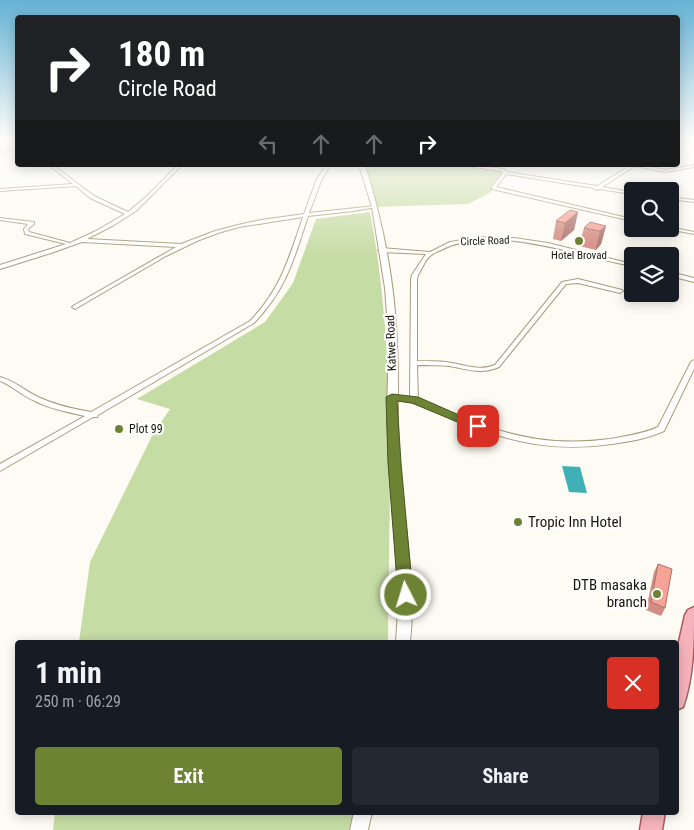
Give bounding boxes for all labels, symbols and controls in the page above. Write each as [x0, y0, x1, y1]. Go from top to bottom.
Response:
text: 180 m [118, 34, 205, 75]
icon: right [35, 35, 100, 100]
text: Circle Road [118, 76, 217, 101]
icon: left [254, 130, 282, 158]
icon: ahead [307, 130, 335, 158]
icon: ahead [360, 130, 388, 158]
icon: right [413, 130, 441, 158]
map controls [624, 182, 679, 302]
button: search [624, 182, 679, 237]
street label: Circle Road [460, 234, 510, 248]
marker: Hotel Brovad [573, 235, 585, 247]
button: layers [624, 247, 679, 302]
place label: Hotel Brovad [551, 249, 607, 262]
street label: Katwe Road [383, 315, 399, 371]
pin [457, 405, 499, 447]
icon: arrive [464, 412, 492, 440]
place label: Plot 99 [129, 422, 163, 436]
marker: Plot 99 [113, 423, 125, 435]
place label: Tropic Inn Hotel [528, 513, 622, 531]
marker: Tropic Inn Hotel [512, 516, 524, 528]
position arrow [379, 568, 431, 620]
place label: DTB masaka branch [573, 576, 647, 611]
marker: DTB masaka branch [651, 588, 663, 600]
text: 1 min [35, 655, 102, 690]
button: close [607, 657, 659, 709]
text: 250 m · 06:29 [35, 692, 121, 711]
button: Exit [35, 747, 342, 805]
button: Share [352, 747, 659, 805]

